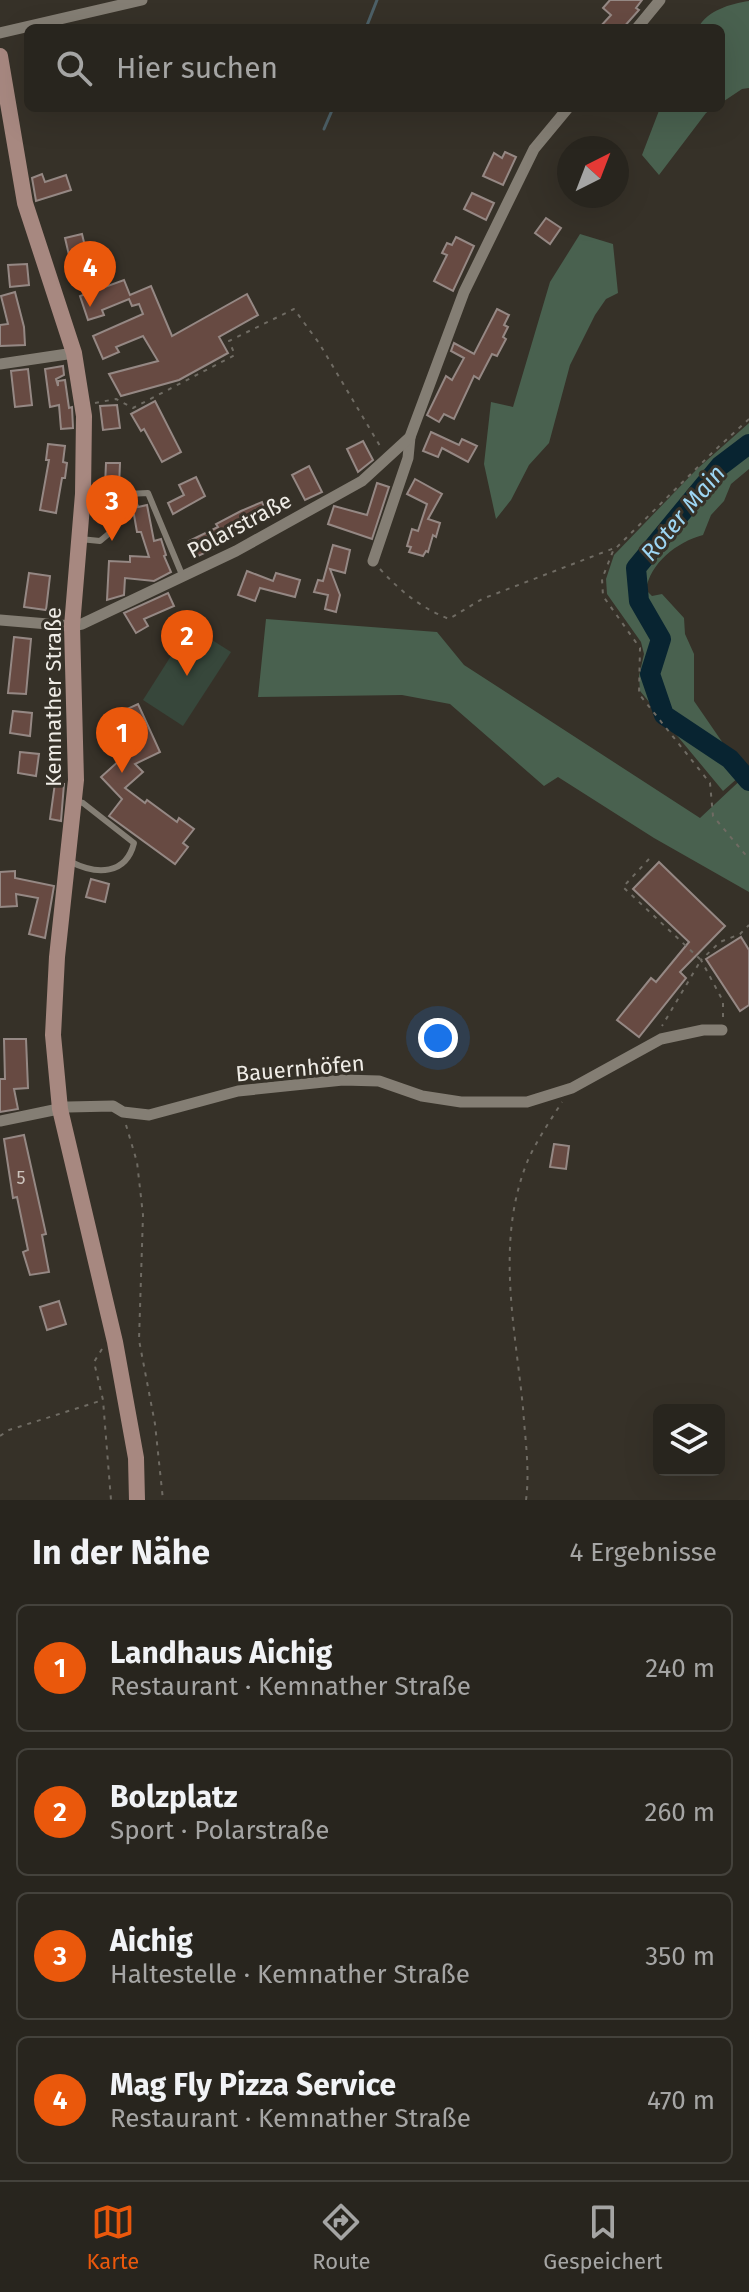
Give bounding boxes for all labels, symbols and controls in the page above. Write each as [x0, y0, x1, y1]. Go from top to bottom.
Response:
search box [24, 24, 725, 112]
icon: search [52, 46, 96, 90]
text: Hier suchen [116, 50, 278, 86]
north arrow [557, 136, 629, 208]
pin: 4 [64, 241, 116, 307]
water label: Roter Main [635, 459, 731, 567]
pin: 3 [86, 475, 138, 541]
street label: Polarstraße [182, 487, 296, 564]
street label: Kemnather Straße [40, 607, 67, 787]
pin: 2 [161, 610, 213, 676]
pin: 1 [96, 707, 148, 773]
your location [418, 1018, 458, 1058]
street label: Bauernhöfen [234, 1049, 366, 1088]
house number: 5 [16, 1167, 26, 1189]
map controls [653, 1404, 725, 1476]
button: layers [653, 1404, 725, 1476]
text: In der Nähe [32, 1532, 210, 1573]
text: 4 Ergebnisse [570, 1537, 717, 1568]
text: Landhaus Aichig [110, 1635, 332, 1671]
text: 1 [54, 1653, 66, 1684]
text: 240 m [645, 1653, 715, 1684]
text: Restaurant · Kemnather Straße [110, 1671, 471, 1702]
text: Bolzplatz [110, 1779, 237, 1815]
text: 2 [53, 1797, 67, 1828]
text: 260 m [645, 1797, 715, 1828]
text: Sport · Polarstraße [110, 1815, 329, 1846]
text: Aichig [110, 1923, 193, 1959]
text: 3 [53, 1941, 67, 1972]
text: 350 m [645, 1941, 715, 1972]
text: Haltestelle · Kemnather Straße [110, 1959, 470, 1990]
text: Mag Fly Pizza Service [110, 2067, 396, 2103]
text: 4 [53, 2085, 67, 2116]
text: 470 m [647, 2085, 715, 2116]
text: Restaurant · Kemnather Straße [110, 2103, 471, 2134]
tab: Karte [86, 2200, 139, 2275]
tab: Route [312, 2200, 370, 2275]
tab: Gespeichert [543, 2200, 663, 2275]

